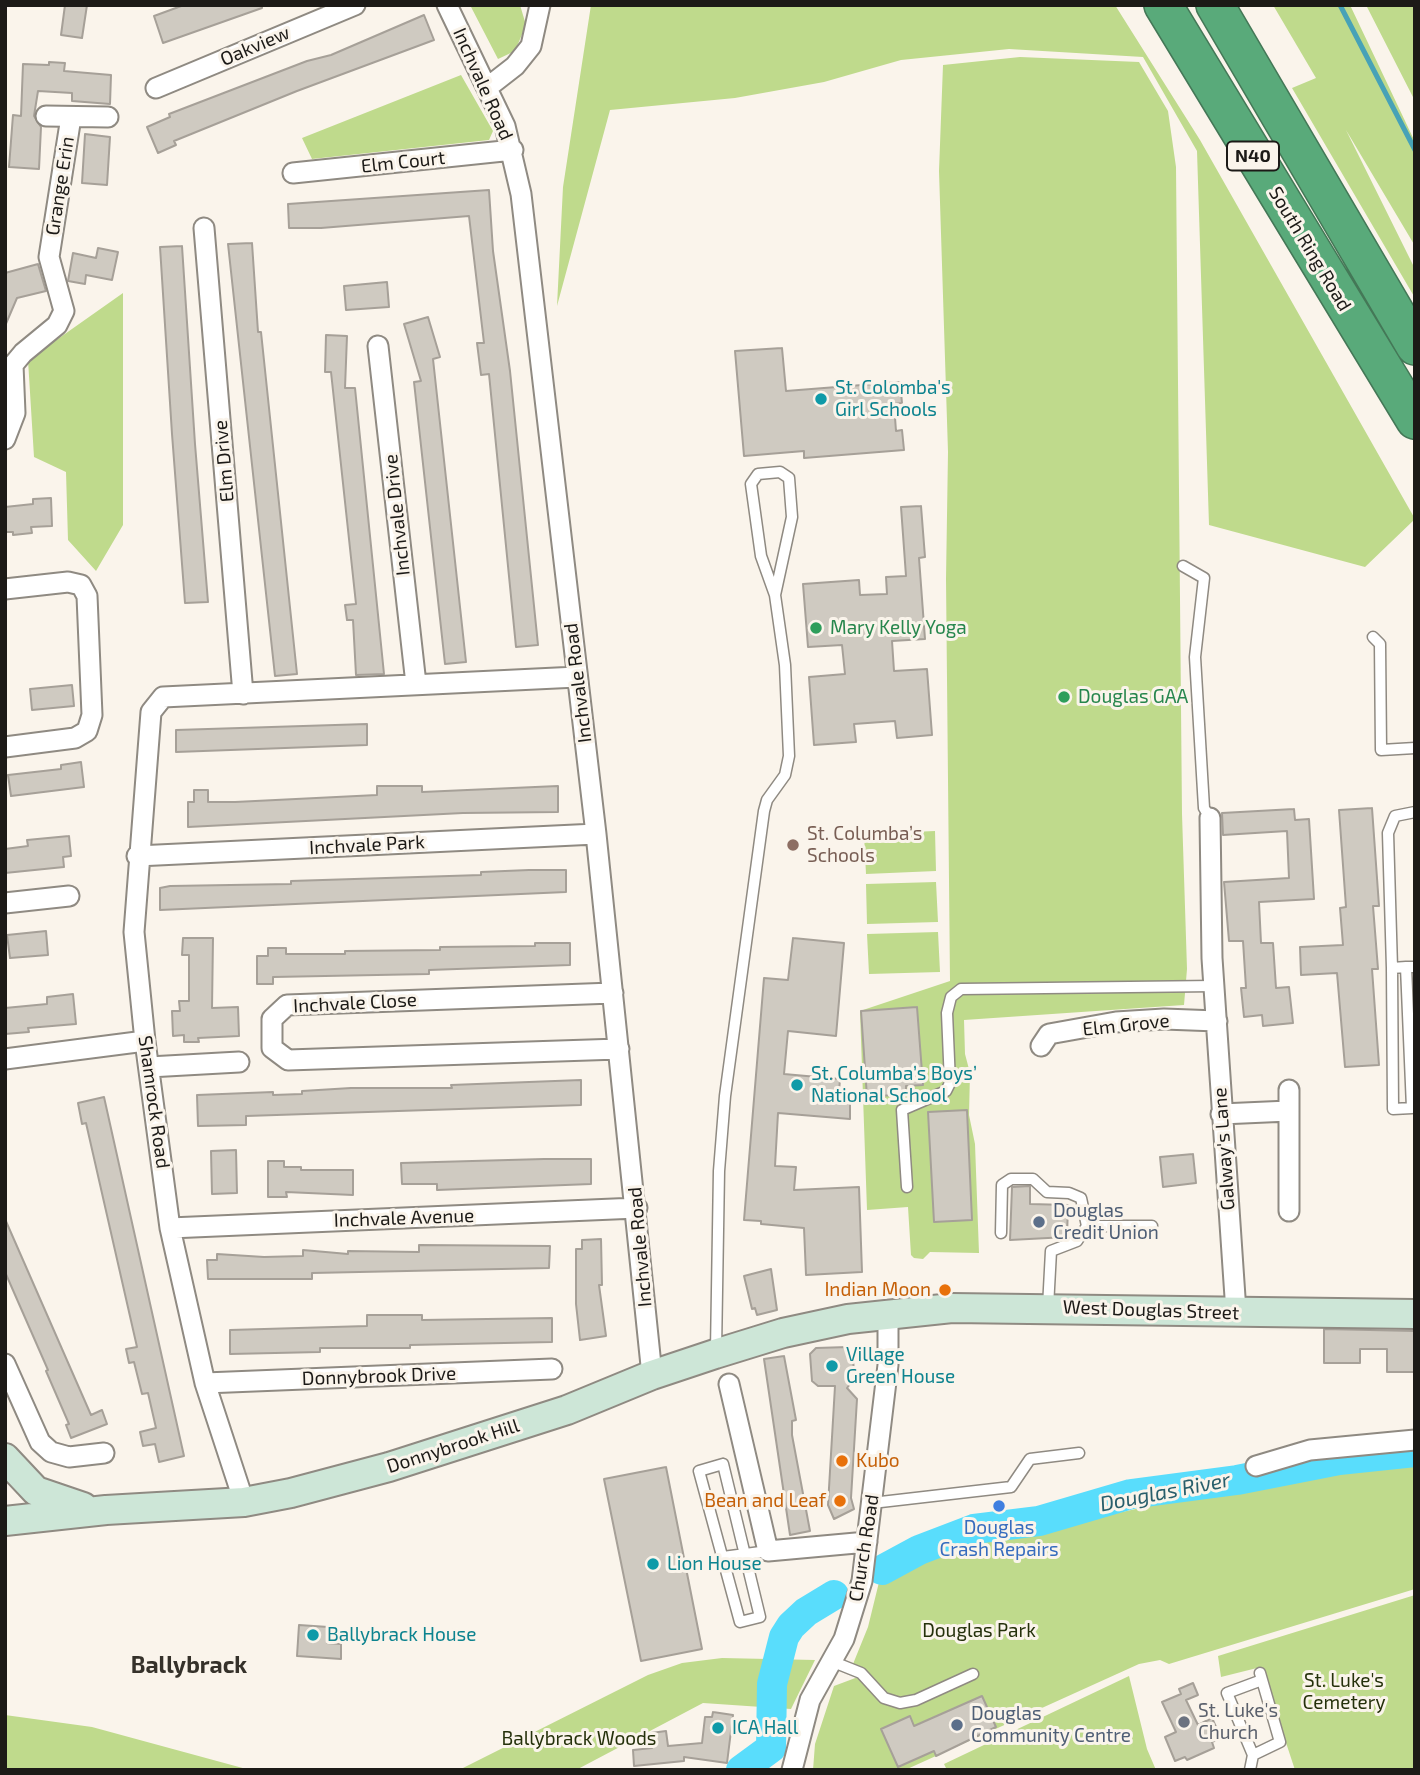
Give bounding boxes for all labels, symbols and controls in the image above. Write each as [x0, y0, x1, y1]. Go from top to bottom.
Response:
street label: Oakview [217, 21, 293, 71]
street label: Inchvale Road [448, 24, 518, 144]
street label: Grange Erin [41, 135, 79, 237]
road number: N40 [1227, 141, 1279, 170]
street label: Elm Court [360, 146, 446, 178]
street label: South Ring Road [1264, 183, 1356, 315]
place label: St. Colomba's Girl Schools [835, 377, 951, 421]
marker: St. Colomba's Girl Schools [813, 391, 829, 407]
street label: Elm Drive [209, 419, 239, 503]
street label: Inchvale Drive [379, 453, 415, 577]
place label: Mary Kelly Yoga [830, 617, 967, 639]
marker: Mary Kelly Yoga [808, 620, 824, 636]
street label: Inchvale Road [559, 622, 597, 744]
place label: Douglas GAA [1078, 686, 1188, 708]
marker: Douglas GAA [1056, 689, 1072, 705]
place label: St. Columba’s Schools [807, 823, 922, 867]
street label: Inchvale Park [309, 831, 425, 859]
marker: St. Columba’s Schools [785, 837, 801, 853]
street label: Inchvale Close [293, 988, 417, 1018]
street label: Elm Grove [1081, 1009, 1171, 1041]
street label: Shamrock Road [133, 1034, 175, 1170]
place label: St. Columba’s Boys’ National School [811, 1063, 977, 1107]
marker: St. Columba’s Boys’ National School [789, 1077, 805, 1093]
street label: Galway's Lane [1208, 1087, 1240, 1211]
street label: Inchvale Road [623, 1186, 657, 1308]
place label: Douglas Credit Union [1053, 1200, 1159, 1244]
street label: Inchvale Avenue [333, 1204, 475, 1232]
marker: Douglas Credit Union [1031, 1214, 1047, 1230]
place label: Indian Moon [824, 1279, 931, 1301]
marker: Indian Moon [937, 1282, 953, 1298]
street label: West Douglas Street [1062, 1296, 1240, 1324]
place label: Village Green House [846, 1344, 955, 1388]
marker: Village Green House [824, 1358, 840, 1374]
street label: Donnybrook Drive [301, 1362, 457, 1390]
street label: Donnybrook Hill [384, 1414, 522, 1478]
place label: Kubo [856, 1450, 900, 1472]
marker: Kubo [834, 1453, 850, 1469]
water label: Douglas River [1098, 1467, 1232, 1517]
place label: Bean and Leaf [704, 1490, 826, 1512]
marker: Bean and Leaf [832, 1493, 848, 1509]
street label: Church Road [844, 1493, 884, 1603]
marker: Douglas Crash Repairs [991, 1498, 1007, 1514]
place label: Douglas Crash Repairs [939, 1517, 1059, 1561]
place label: Lion House [667, 1553, 762, 1575]
marker: Lion House [645, 1556, 661, 1572]
park label: Douglas Park [922, 1620, 1036, 1642]
place label: Ballybrack House [327, 1624, 476, 1646]
marker: Ballybrack House [305, 1627, 321, 1643]
district label: Ballybrack [131, 1651, 247, 1679]
park label: St. Luke's Cemetery [1303, 1670, 1385, 1714]
place label: St. Luke's Church [1198, 1700, 1278, 1744]
place label: Douglas Community Centre [971, 1703, 1131, 1747]
marker: St. Luke's Church [1176, 1714, 1192, 1730]
place label: ICA Hall [732, 1717, 798, 1739]
marker: Douglas Community Centre [949, 1717, 965, 1733]
marker: ICA Hall [710, 1720, 726, 1736]
park label: Ballybrack Woods [501, 1728, 657, 1750]

